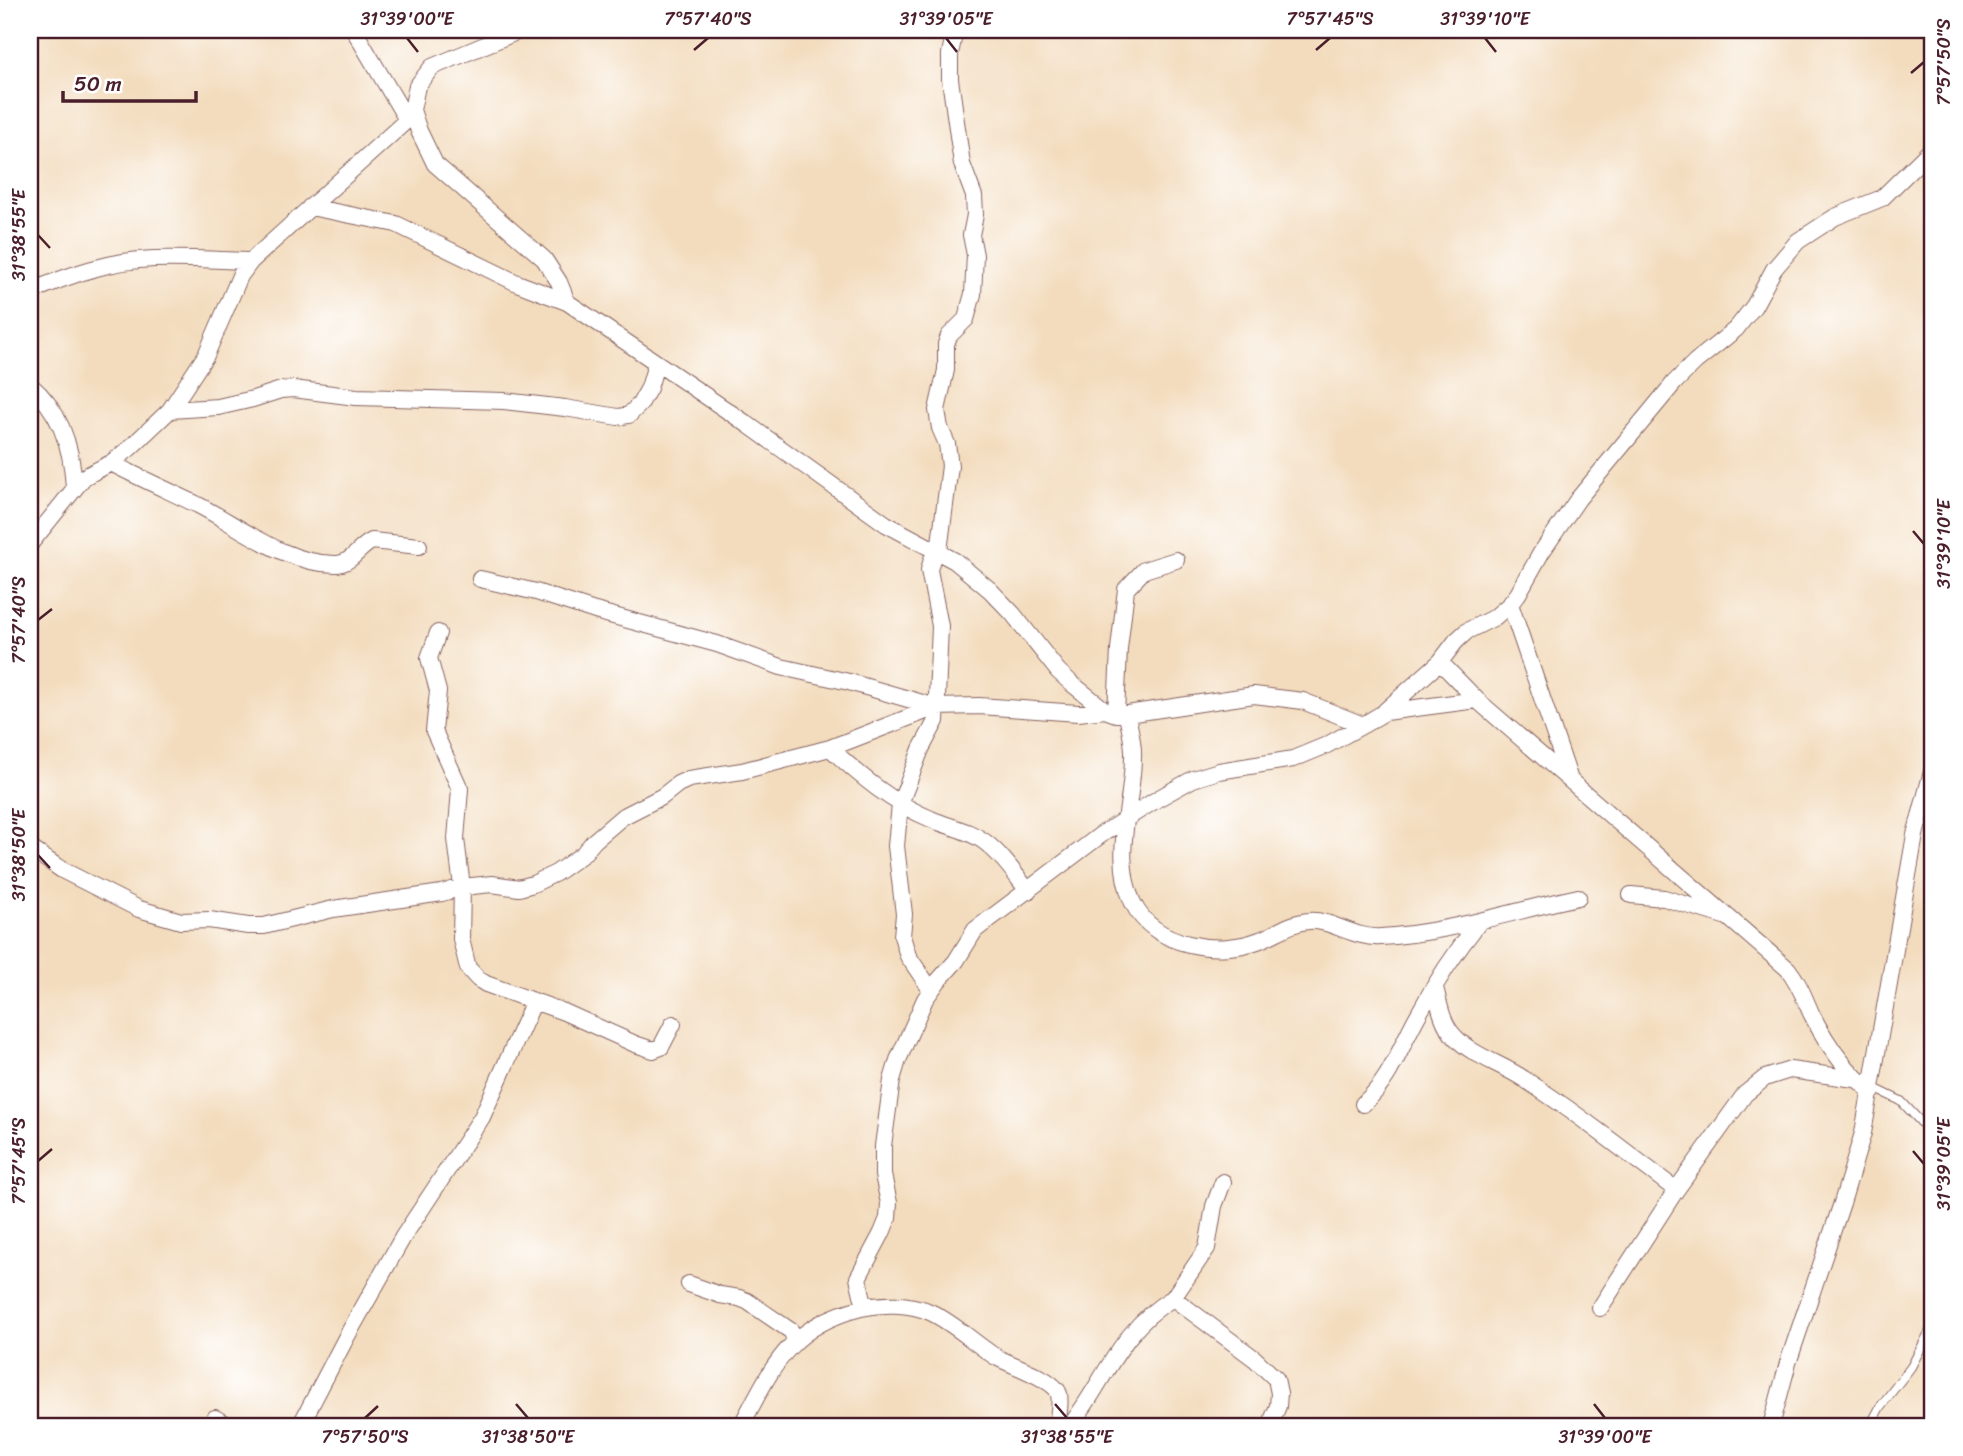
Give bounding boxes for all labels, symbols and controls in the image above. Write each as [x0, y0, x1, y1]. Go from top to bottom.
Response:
text: 31°39'00"E [360, 3, 455, 35]
text: 7°57'40"S [664, 3, 752, 35]
text: 31°39'05"E [900, 3, 993, 35]
text: 7°57'45"S [1287, 3, 1373, 35]
text: 31°39'10"E [1440, 3, 1531, 35]
text: 7°57'50"S [1928, 18, 1960, 106]
scale bar [63, 60, 196, 104]
text: 50 m [74, 65, 122, 103]
text: 31°38'55"E [3, 188, 35, 281]
text: 31°39'10"E [1928, 498, 1960, 589]
text: 7°57'40"S [3, 576, 35, 664]
text: 31°38'50"E [3, 808, 35, 901]
text: 31°39'05"E [1928, 1117, 1960, 1210]
text: 7°57'45"S [3, 1118, 35, 1204]
text: 7°57'50"S [321, 1421, 409, 1453]
text: 31°38'50"E [482, 1421, 575, 1453]
text: 31°38'55"E [1021, 1421, 1114, 1453]
text: 31°39'00"E [1558, 1421, 1653, 1453]

